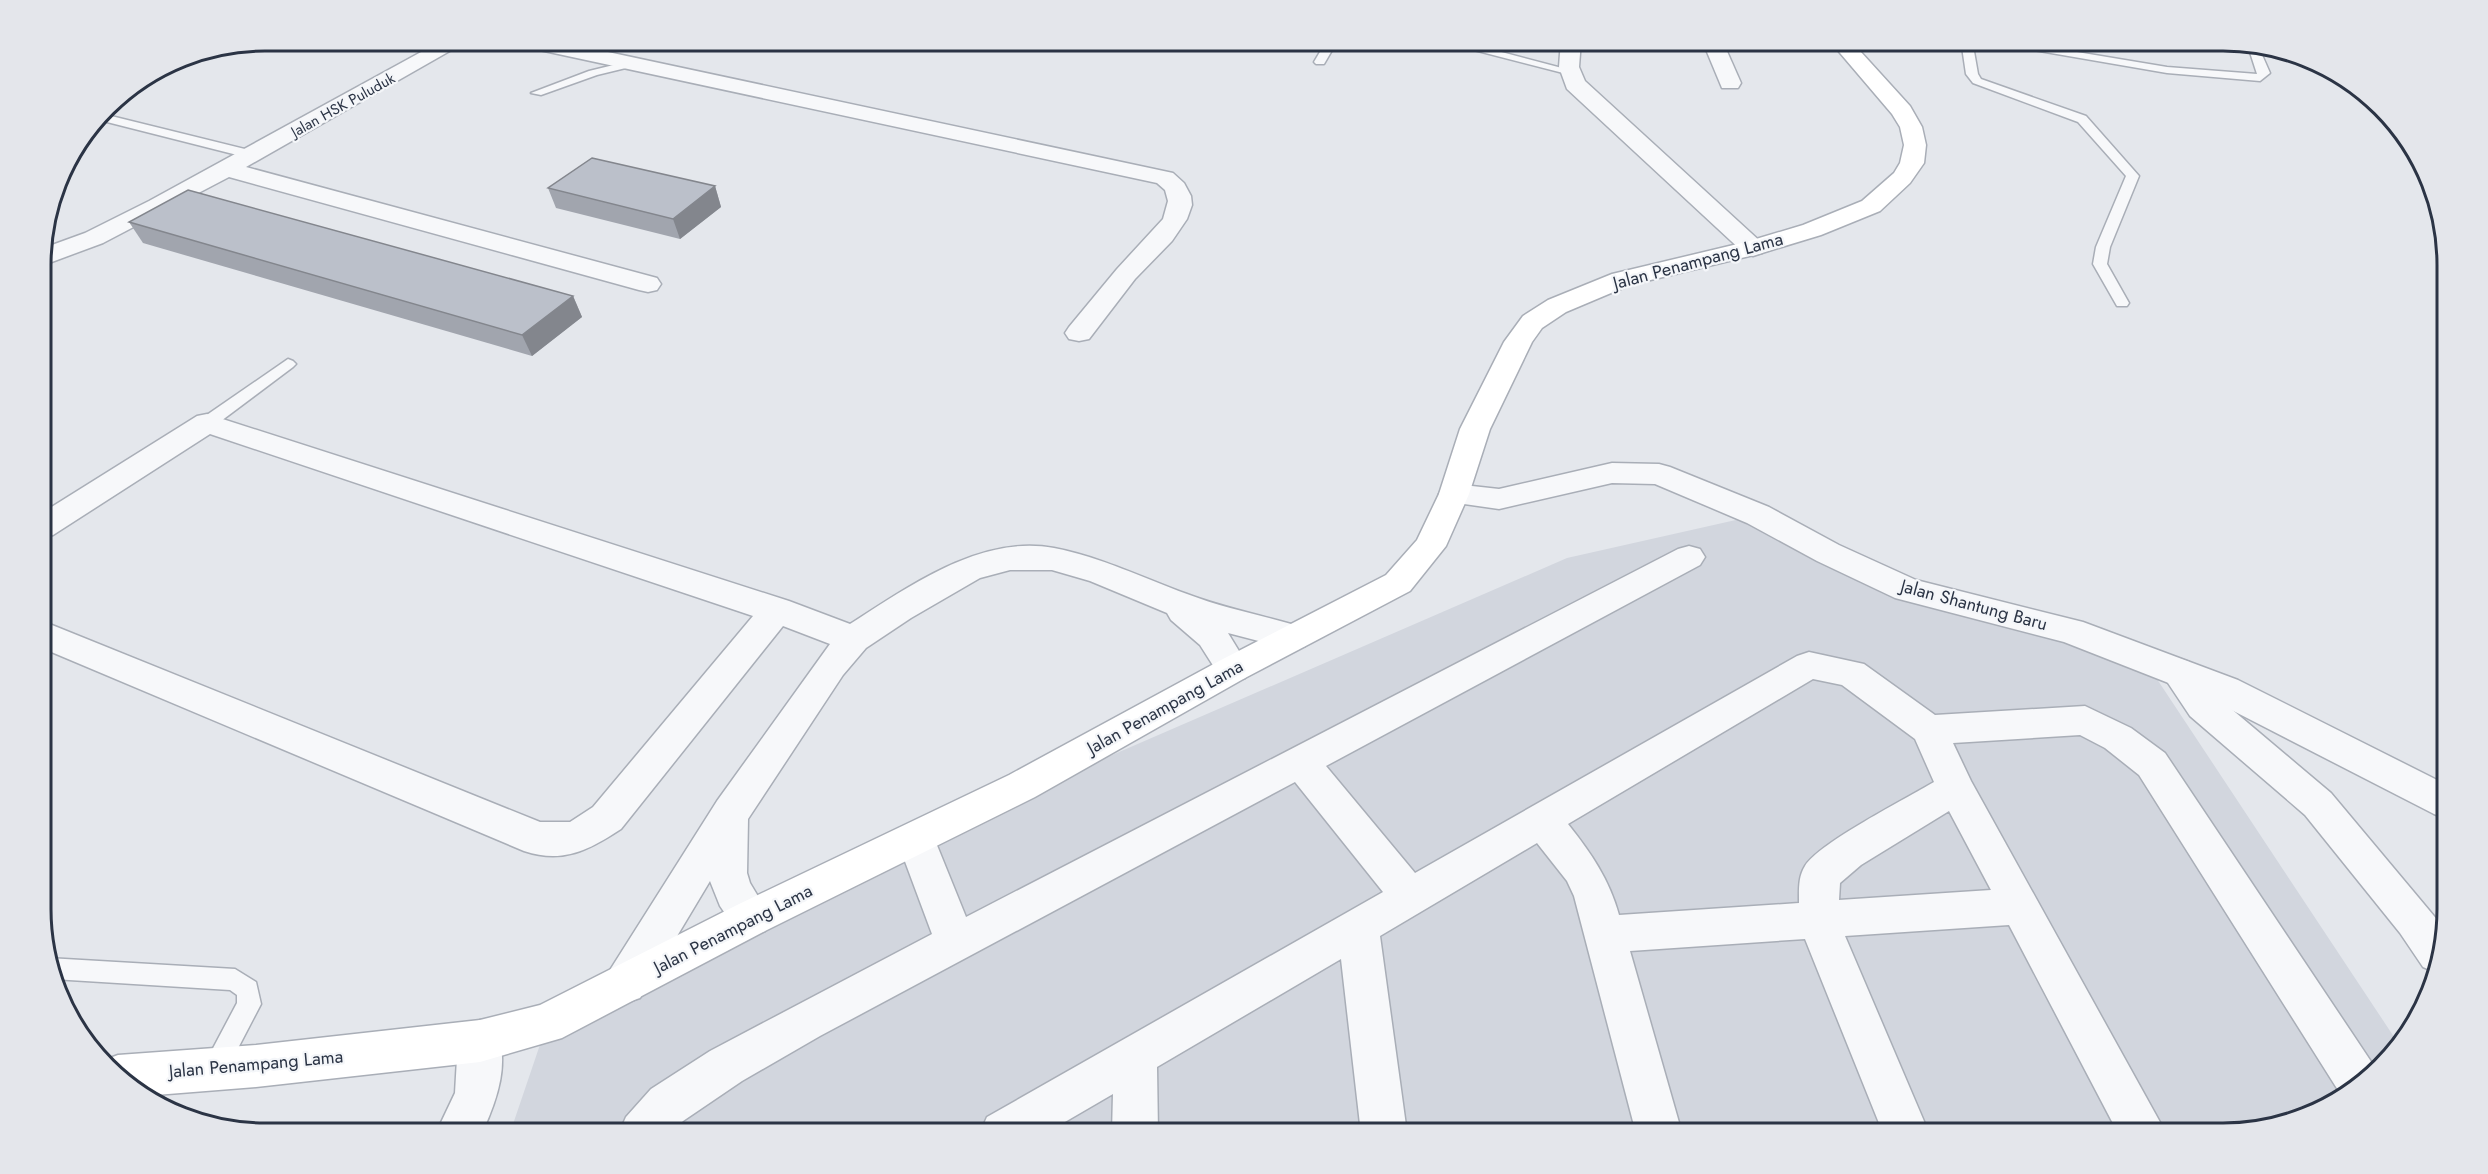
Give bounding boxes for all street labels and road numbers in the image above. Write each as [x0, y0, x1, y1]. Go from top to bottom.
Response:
street label: Jalan HSK Puluduk [285, 67, 399, 144]
street label: Jalan Penampang Lama [1608, 226, 1786, 297]
street label: Jalan Shantung Baru [1896, 572, 2050, 637]
street label: Jalan Penampang Lama [1080, 653, 1248, 762]
street label: Jalan Penampang Lama [647, 878, 817, 981]
street label: Jalan Penampang Lama [166, 1043, 344, 1085]

